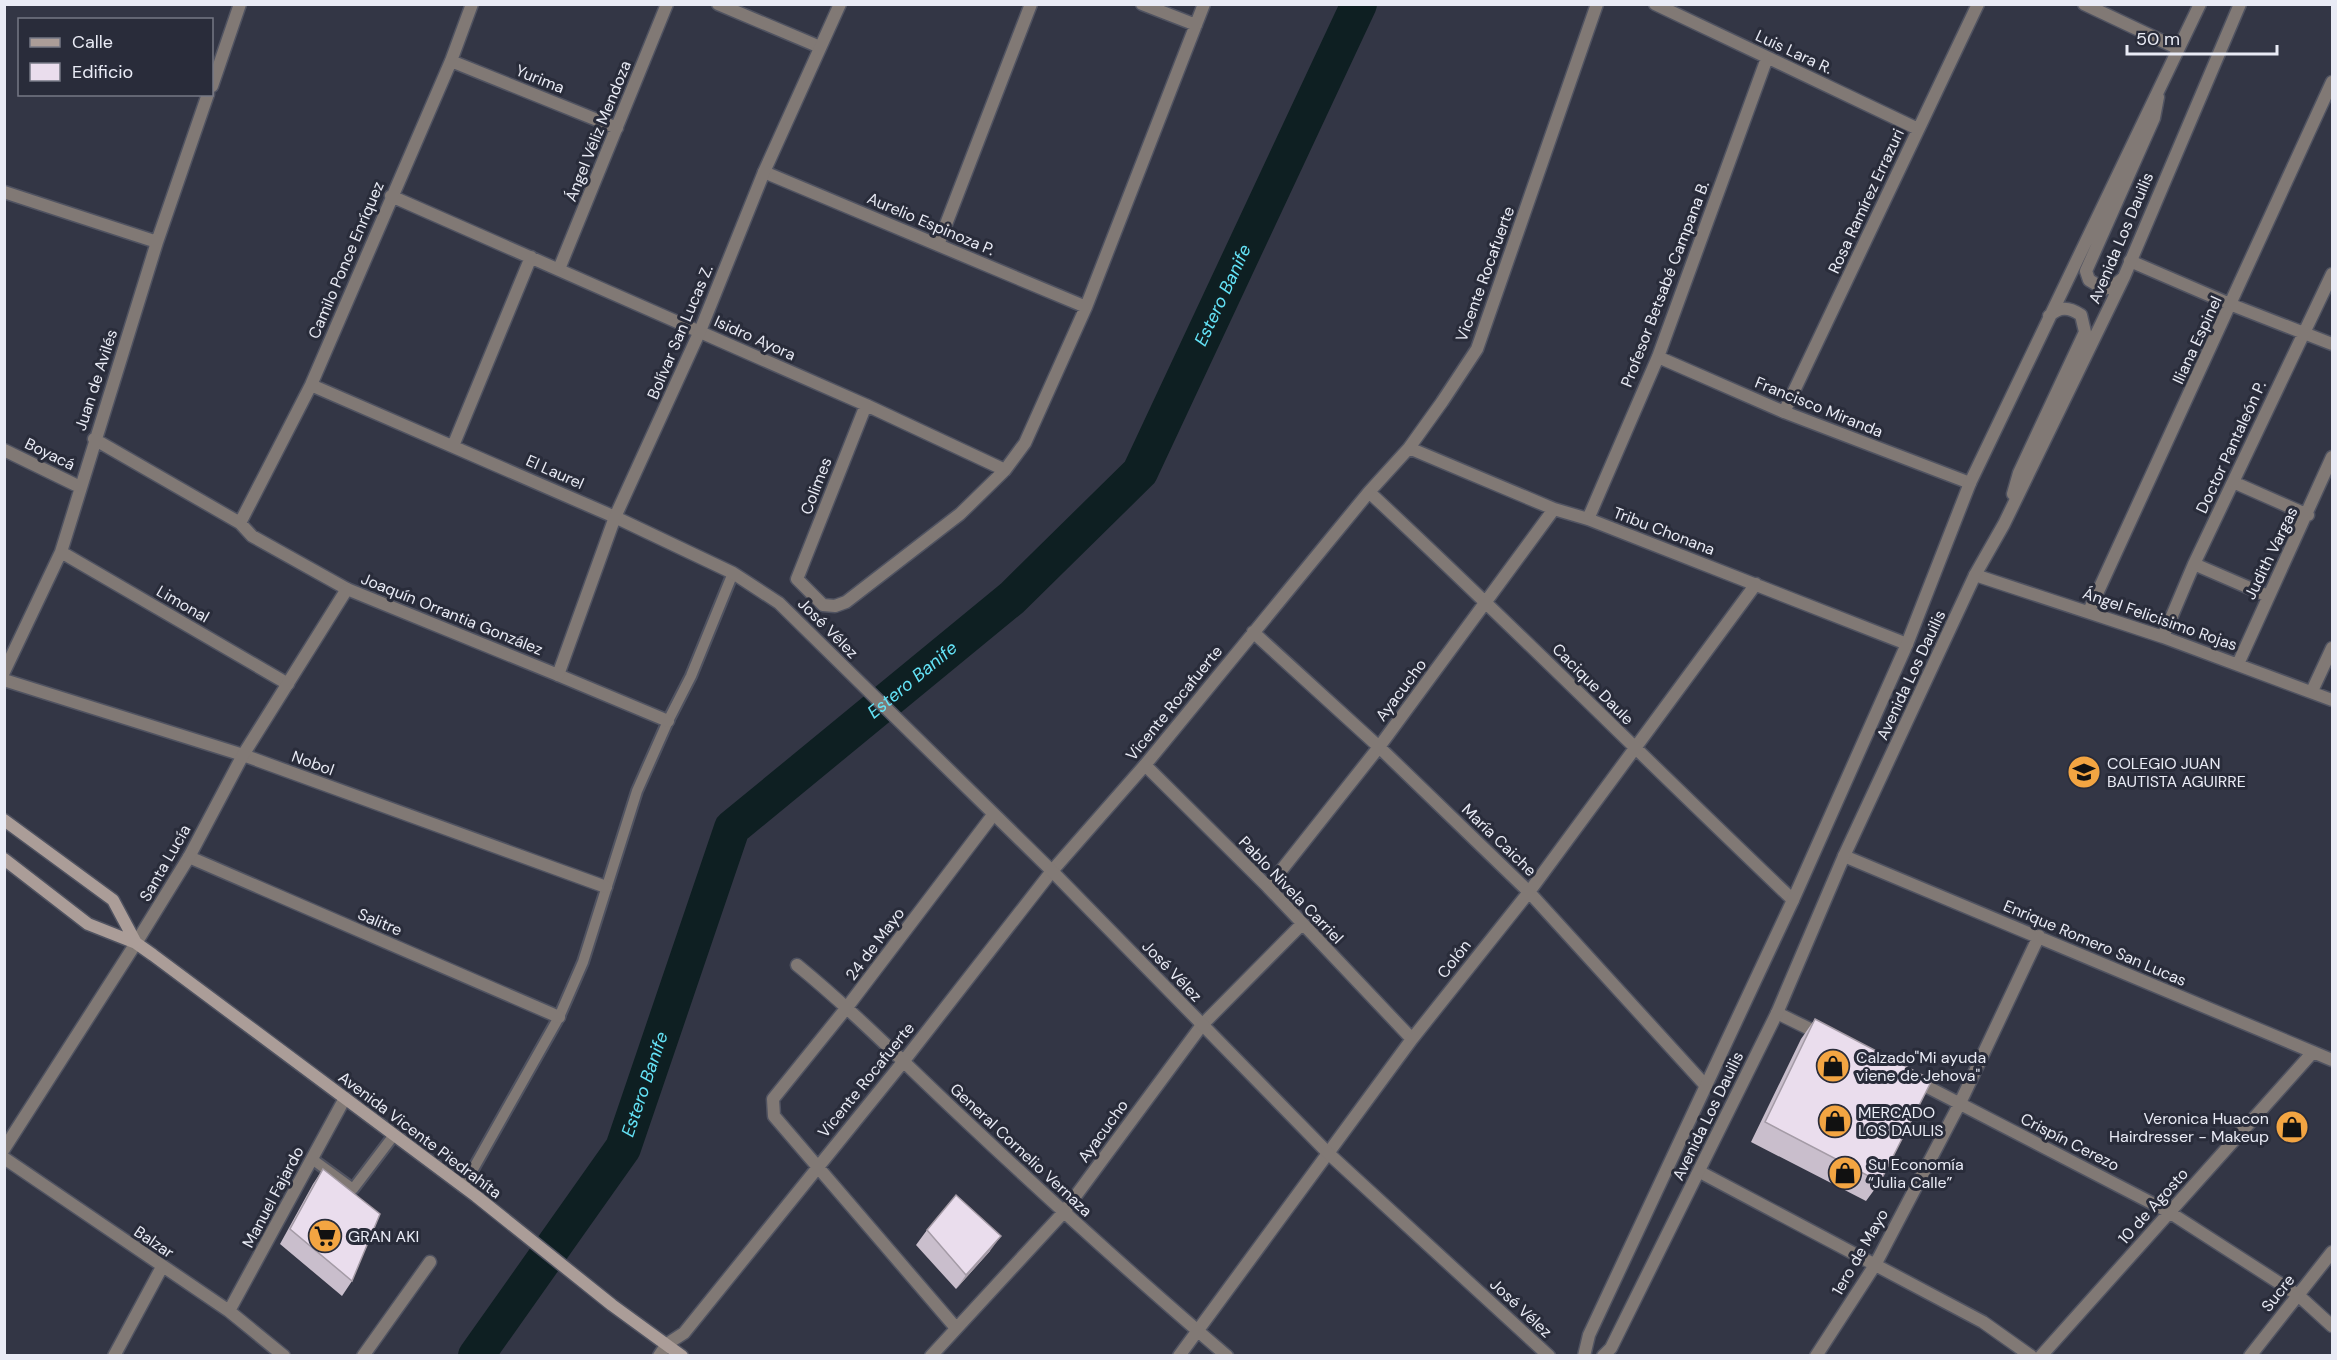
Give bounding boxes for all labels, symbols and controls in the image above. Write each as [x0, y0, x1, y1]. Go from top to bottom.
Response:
legend [18, 18, 213, 96]
scale bar [2127, 18, 2277, 56]
street label: Luis Lara R. [1752, 25, 1836, 79]
text: 50 m [2136, 27, 2180, 51]
text: Calle [72, 30, 113, 54]
street label: Ángel Véliz Mendoza [560, 57, 636, 205]
text: Edificio [72, 60, 133, 84]
street label: Yurima [513, 60, 567, 98]
street label: Rosa Ramírez Errazuri [1823, 125, 1909, 277]
street label: Avenida Los Dauilis [2084, 169, 2158, 307]
street label: Camilo Ponce Enríquez [303, 178, 389, 342]
street label: Profesor Betsabé Campana B. [1616, 178, 1714, 390]
street label: Aurelio Espinoza P. [864, 188, 998, 260]
street label: Vicente Rocafuerte [1451, 203, 1519, 345]
water label: Estero Banife [1189, 240, 1257, 350]
street label: Bolívar San Lucas Z. [642, 262, 718, 402]
street label: Iliana Espinel [2167, 293, 2227, 387]
street label: Isidro Ayora [711, 311, 799, 365]
street label: Juan de Avilés [70, 327, 122, 433]
street label: Francisco Miranda [1752, 372, 1886, 442]
street label: Doctor Pantaleón P. [2191, 377, 2271, 517]
street label: Boyacá [21, 433, 79, 475]
street label: El Laurel [523, 450, 587, 494]
street label: Colimes [795, 454, 837, 518]
street label: Tribu Chonana [1610, 502, 1718, 560]
street label: Judith Vargas [2239, 503, 2303, 603]
street label: Joaquín Orrantia González [358, 568, 546, 660]
street label: Limonal [153, 581, 213, 627]
street label: Ángel Felicisimo Rojas [2080, 583, 2240, 655]
street label: José Vélez [793, 593, 863, 663]
street label: Avenida Los Dauilis [1872, 607, 1950, 743]
water label: Estero Banife [862, 636, 962, 724]
street label: Cacique Daule [1548, 639, 1638, 729]
street label: Vicente Rocafuerte [1121, 641, 1227, 765]
street label: Ayacucho [1371, 655, 1431, 725]
street label: Nobol [289, 746, 337, 780]
place label: COLEGIO JUAN BAUTISTA AGUIRRE [2107, 753, 2246, 792]
school or university icon: COLEGIO JUAN BAUTISTA AGUIRRE [2066, 754, 2102, 790]
street label: María Caiche [1457, 799, 1541, 881]
street label: Santa Lucía [135, 821, 195, 905]
street label: Pablo Nivela Carriel [1234, 832, 1348, 948]
street label: Enrique Romero San Lucas [2000, 895, 2190, 991]
street label: Salitre [355, 903, 405, 941]
street label: 24 de Mayo [841, 903, 909, 985]
street label: José Vélez [1137, 936, 1207, 1006]
street label: Colón [1432, 936, 1476, 982]
street label: Vicente Rocafuerte [813, 1018, 919, 1142]
water label: Estero Banife [616, 1029, 674, 1140]
place label: Calzado"Mi ayuda viene de Jehova" [1856, 1047, 1986, 1086]
street label: Avenida Los Dauilis [1668, 1048, 1748, 1184]
shop icon: Calzado"Mi ayuda viene de Jehova" [1815, 1048, 1851, 1084]
street label: Avenida Vicente Piedrahíta [334, 1067, 506, 1203]
street label: General Cornelio Vernaza [946, 1079, 1096, 1221]
street label: Ayacucho [1073, 1095, 1133, 1167]
place label: MERCADO LOS DAULIS [1858, 1102, 1944, 1141]
shop icon: MERCADO LOS DAULIS [1817, 1103, 1853, 1139]
street label: Crispín Cerezo [2017, 1108, 2123, 1176]
place label: Veronica Huacon Hairdresser - Makeup [2109, 1108, 2269, 1147]
shop icon: Veronica Huacon Hairdresser - Makeup [2274, 1109, 2310, 1145]
street label: Manuel Fajardo [237, 1143, 309, 1251]
place label: Su Economía “Julia Calle” [1868, 1154, 1964, 1193]
shop icon: Su Economía “Julia Calle” [1827, 1155, 1863, 1191]
street label: 10 de Agosto [2113, 1163, 2193, 1249]
street label: 1ero de Mayo [1827, 1205, 1893, 1299]
supermarket icon: GRAN AKI [307, 1218, 343, 1254]
street label: Balzar [130, 1221, 178, 1263]
place label: GRAN AKI [348, 1226, 419, 1247]
street label: Sucre [2257, 1270, 2299, 1316]
street label: José Vélez [1485, 1274, 1557, 1342]

